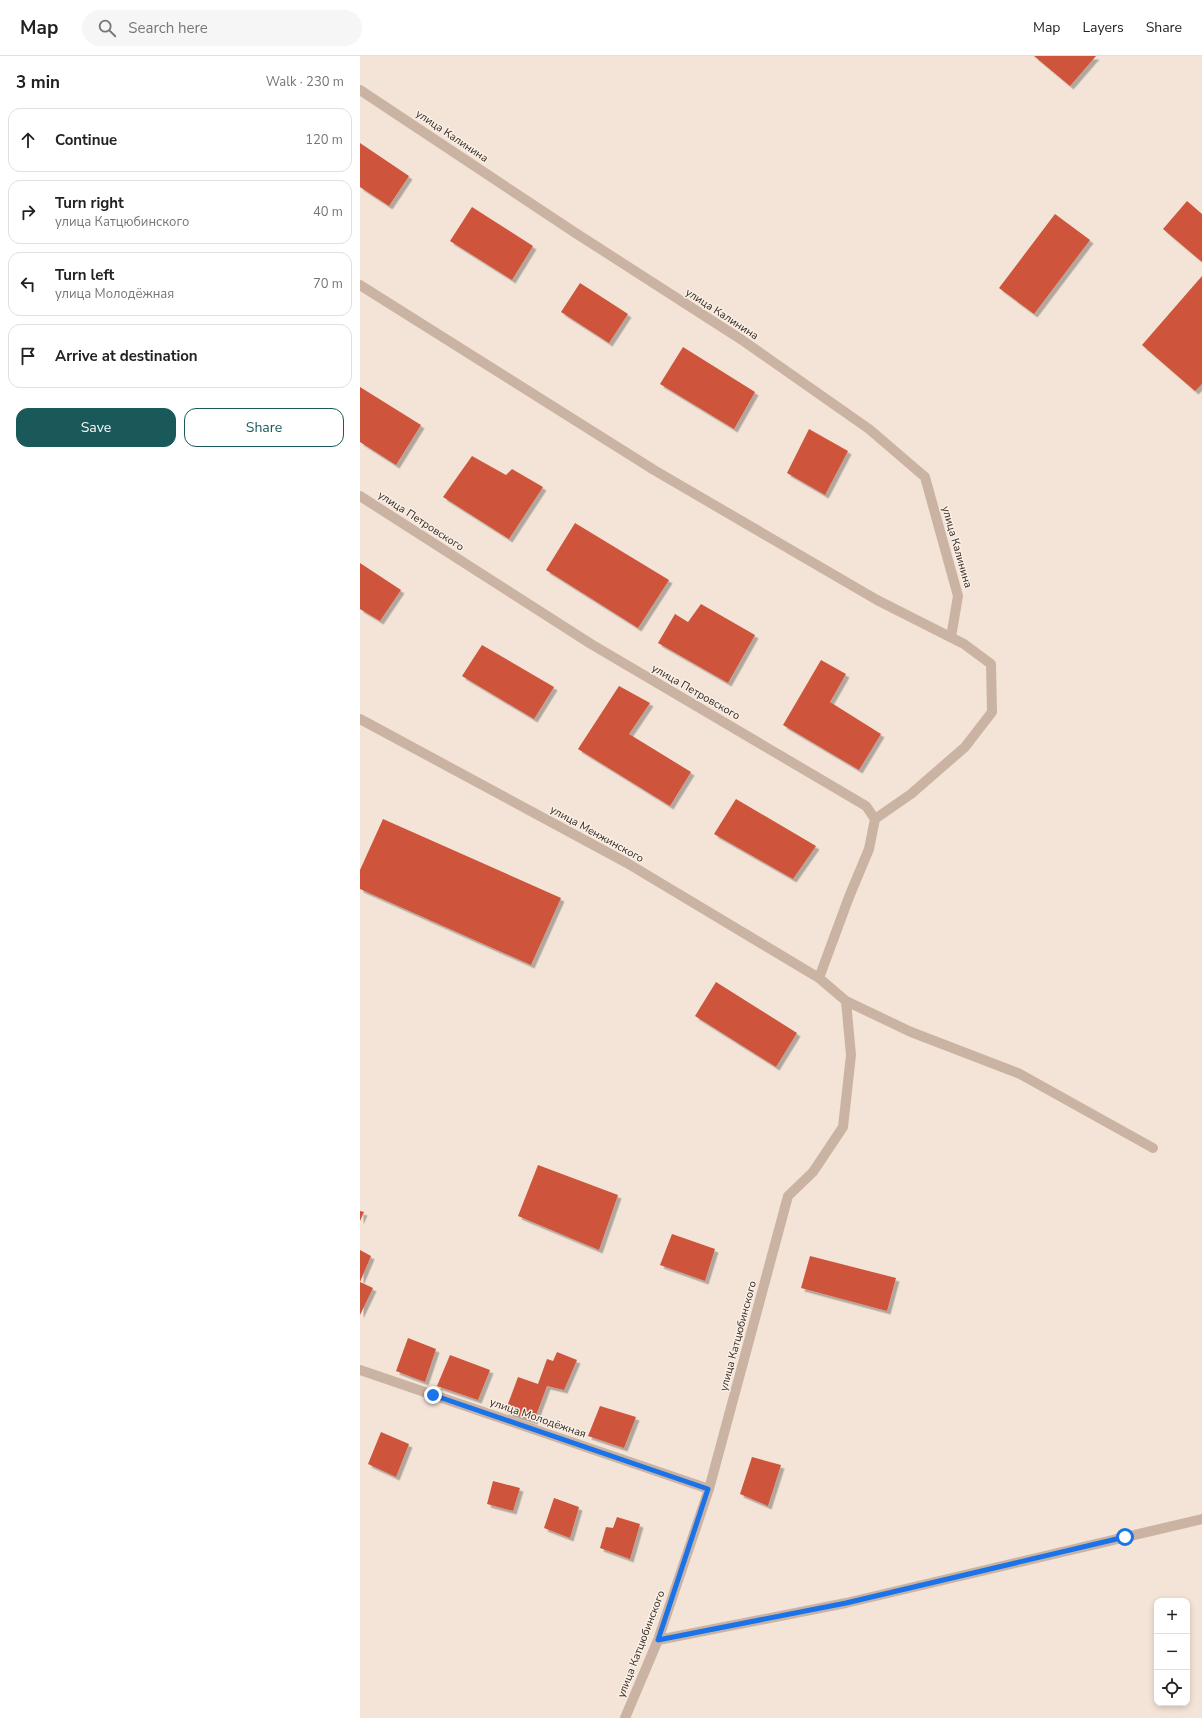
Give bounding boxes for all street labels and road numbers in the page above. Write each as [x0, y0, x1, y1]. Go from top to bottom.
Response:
street label: улица Калинина [413, 106, 491, 166]
street label: улица Калинина [682, 285, 762, 343]
street label: улица Петровского [375, 488, 467, 554]
street label: улица Калинина [938, 504, 976, 590]
street label: улица Петровского [649, 661, 743, 723]
street label: улица Менжинского [547, 802, 647, 866]
street label: улица Катцюбинского [716, 1279, 760, 1393]
street label: улица Молодёжная [488, 1394, 588, 1442]
street label: улица Катцюбинского [614, 1588, 668, 1700]

